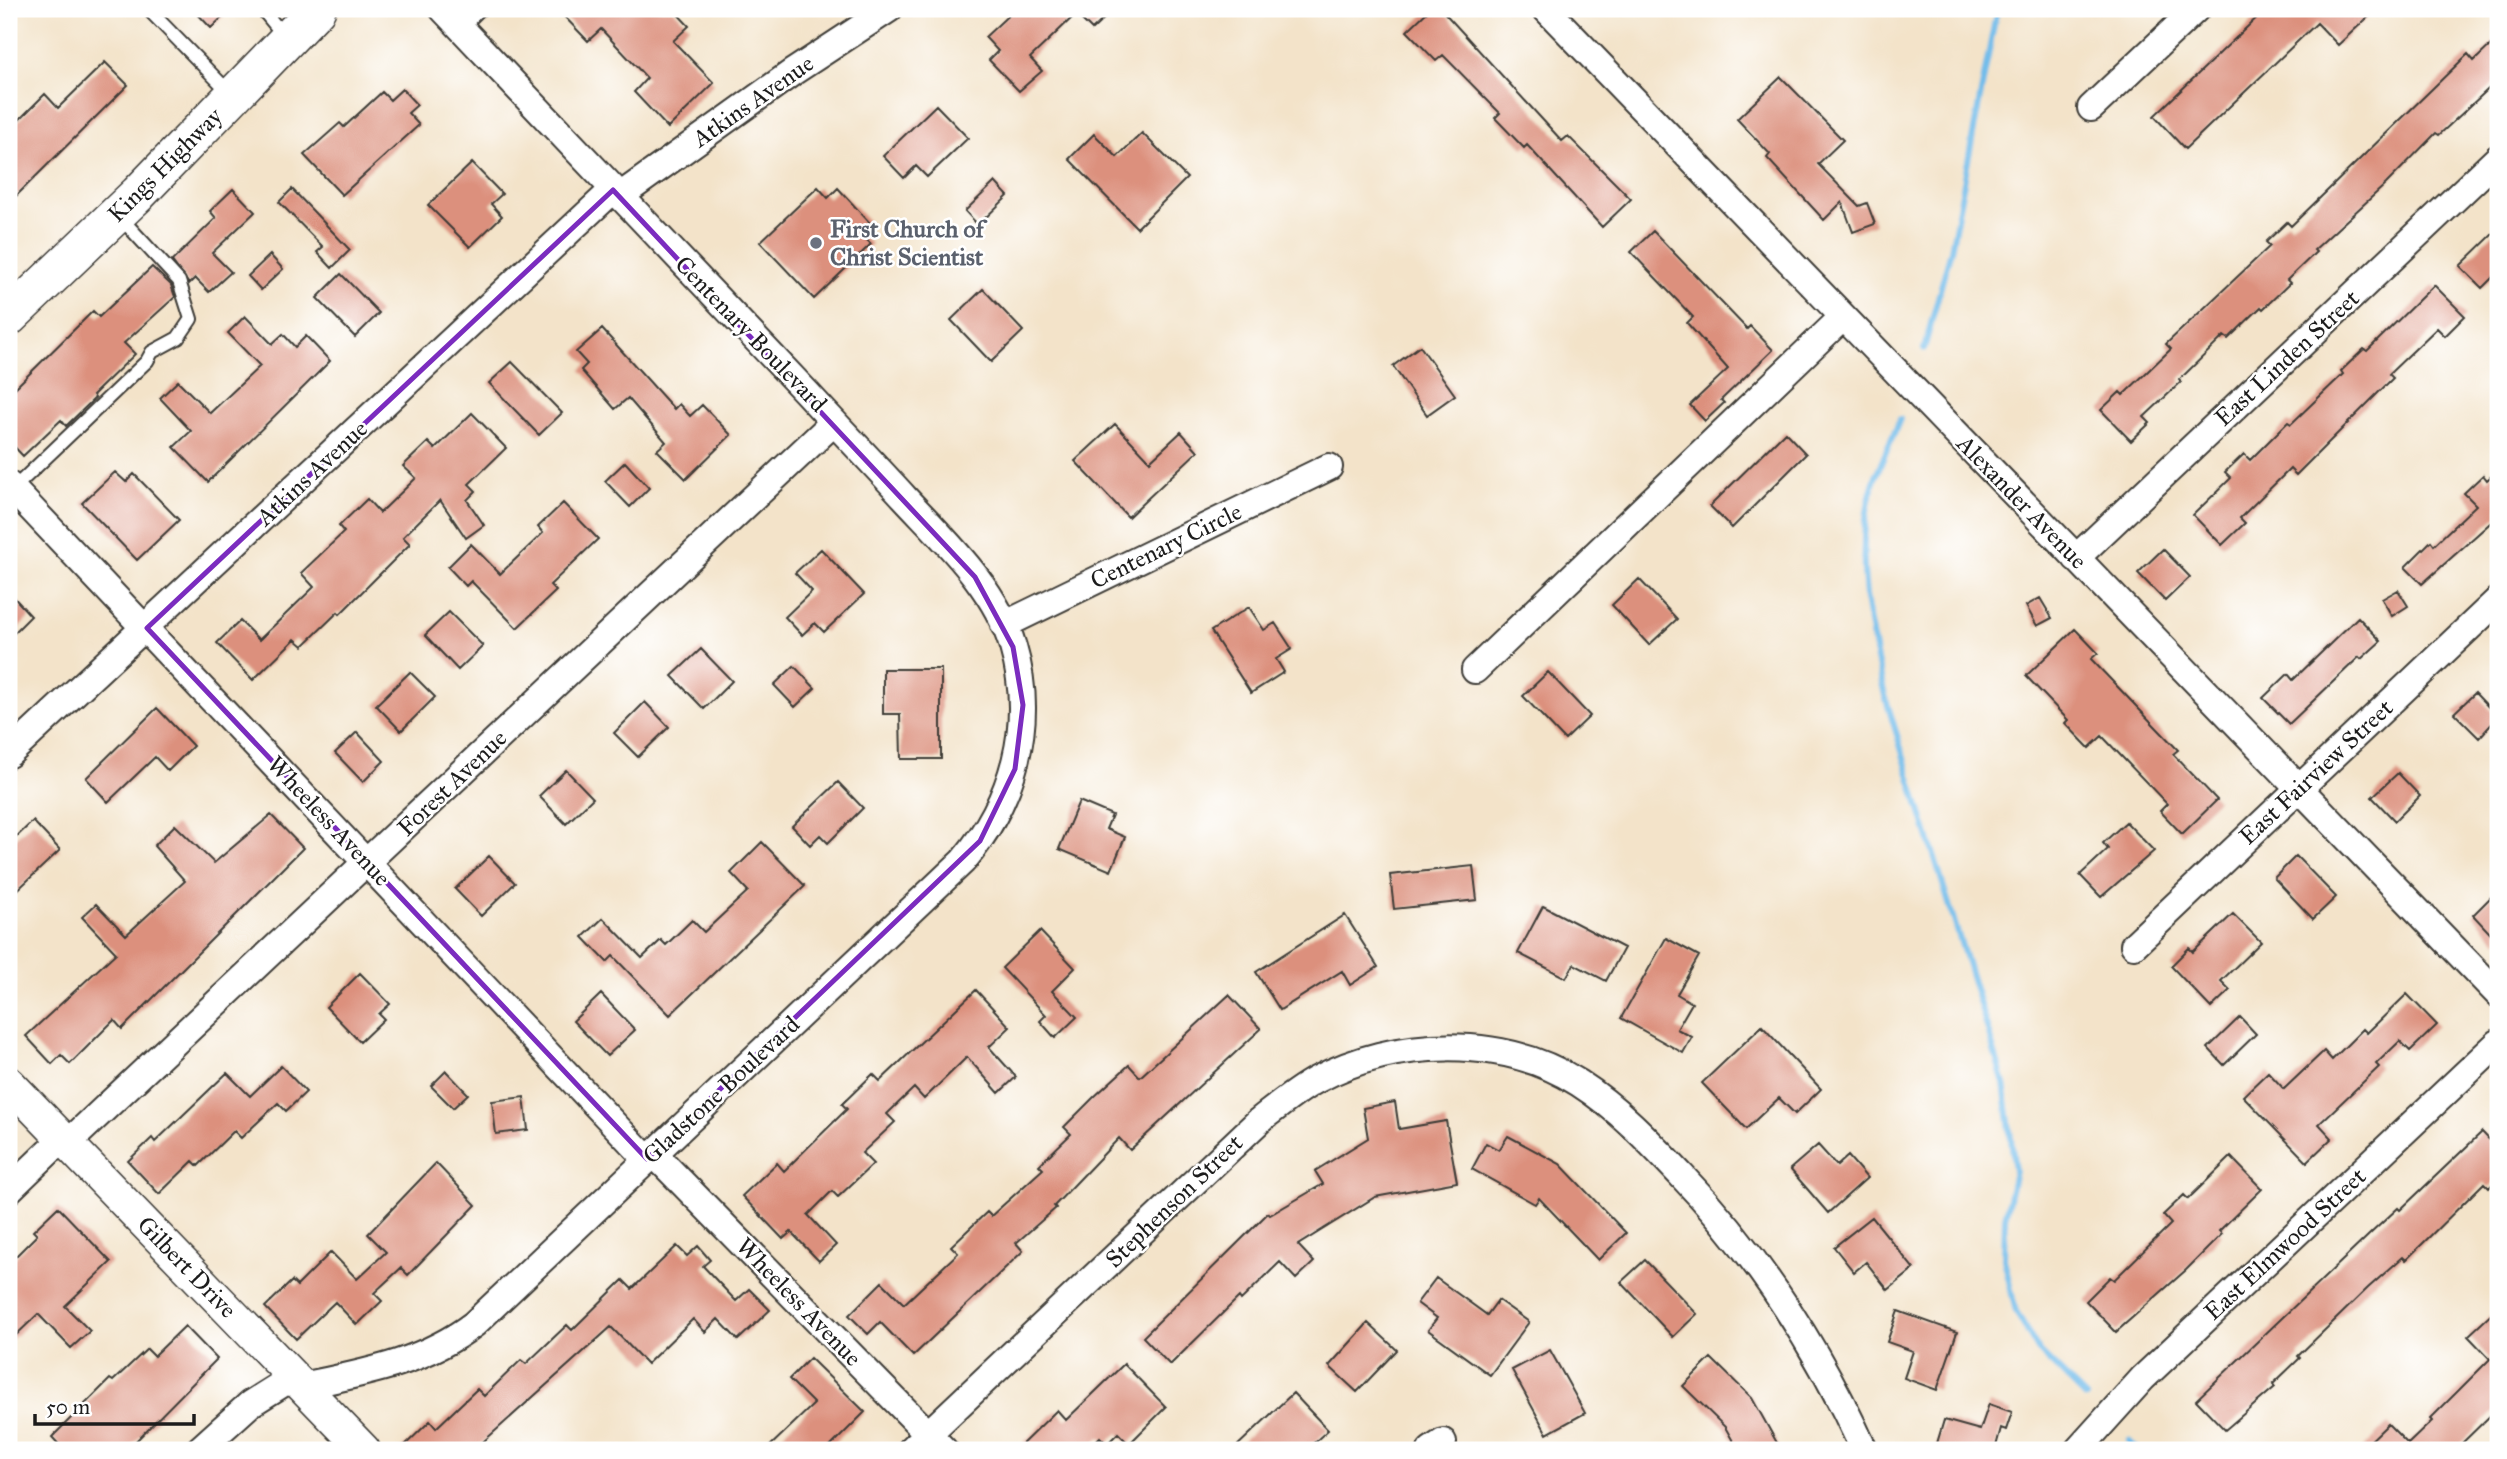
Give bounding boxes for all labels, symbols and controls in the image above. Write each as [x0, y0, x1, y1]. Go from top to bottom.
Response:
street label: Atkins Avenue [686, 48, 819, 154]
street label: Kings Highway [101, 101, 229, 229]
place label: First Church of Christ Scientist [830, 214, 988, 272]
marker: First Church of Christ Scientist [808, 235, 824, 251]
street label: Centenary Boulevard [669, 249, 833, 419]
street label: East Linden Street [2208, 283, 2366, 433]
street label: Atkins Avenue [249, 414, 374, 533]
street label: Alexander Avenue [1950, 428, 2093, 575]
street label: Centenary Circle [1085, 496, 1247, 596]
street label: East Fairview Street [2233, 693, 2400, 851]
street label: Forest Avenue [391, 723, 513, 843]
street label: Wheeless Avenue [261, 750, 397, 892]
street label: Gladstone Boulevard [636, 1010, 806, 1170]
street label: Stephenson Street [1099, 1128, 1249, 1274]
street label: East Elmwood Street [2198, 1161, 2372, 1327]
street label: Gilbert Drive [131, 1210, 243, 1324]
street label: Wheeless Avenue [730, 1231, 868, 1373]
scale bar [35, 1382, 194, 1426]
text: 50 m [46, 1394, 91, 1420]

